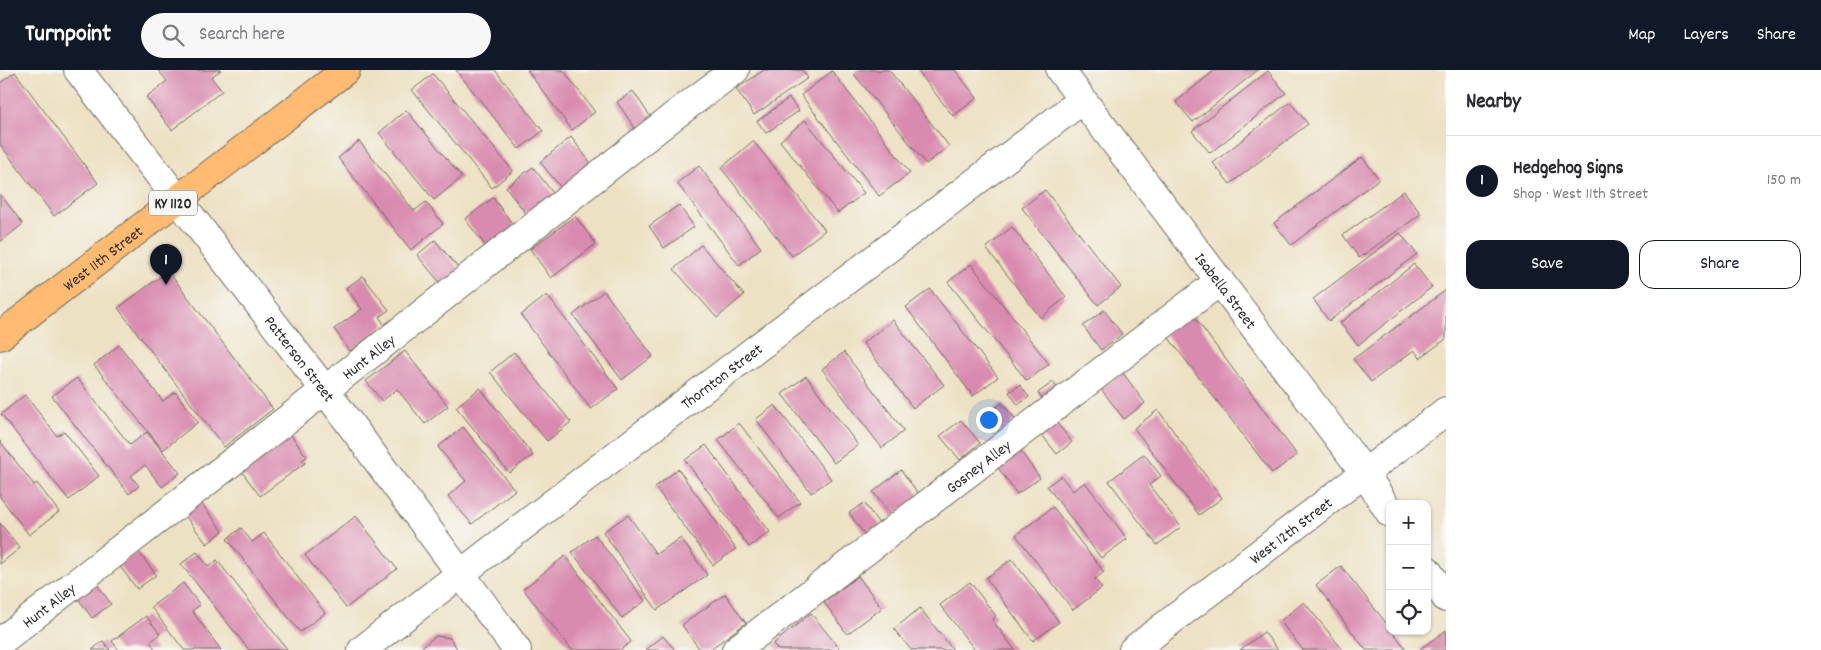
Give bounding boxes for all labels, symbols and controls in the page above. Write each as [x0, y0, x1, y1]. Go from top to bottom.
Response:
search box [141, 13, 491, 58]
text: Turnpoint [25, 18, 111, 52]
icon: search [159, 21, 187, 49]
text: Search here [199, 22, 285, 49]
text: Map [1628, 23, 1655, 48]
text: Layers [1683, 23, 1729, 48]
text: Share [1757, 23, 1796, 48]
text: Nearby [1466, 88, 1521, 118]
text: Hedgehog Signs [1513, 156, 1623, 183]
text: 1 [1480, 169, 1484, 192]
text: 150 m [1767, 169, 1801, 192]
text: Shop · West 11th Street [1513, 183, 1648, 206]
road number: KY 1120 [149, 190, 197, 216]
street label: West 11th Street [59, 221, 149, 298]
button: Save [1466, 240, 1629, 289]
button: Share [1639, 240, 1801, 289]
pin: 1 [150, 244, 182, 285]
street label: Isabella Street [1188, 248, 1261, 335]
street label: Patterson Street [258, 312, 339, 408]
street label: Hunt Alley [338, 330, 401, 386]
street label: Thornton Street [677, 339, 768, 416]
your location [976, 407, 1002, 433]
street label: Gosney Alley [942, 435, 1017, 500]
street label: West 12th Street [1246, 493, 1338, 571]
map controls [1386, 500, 1431, 635]
button: + [1386, 500, 1431, 545]
button: − [1386, 545, 1431, 590]
street label: Hunt Alley [18, 578, 82, 635]
button: locate [1386, 590, 1431, 635]

